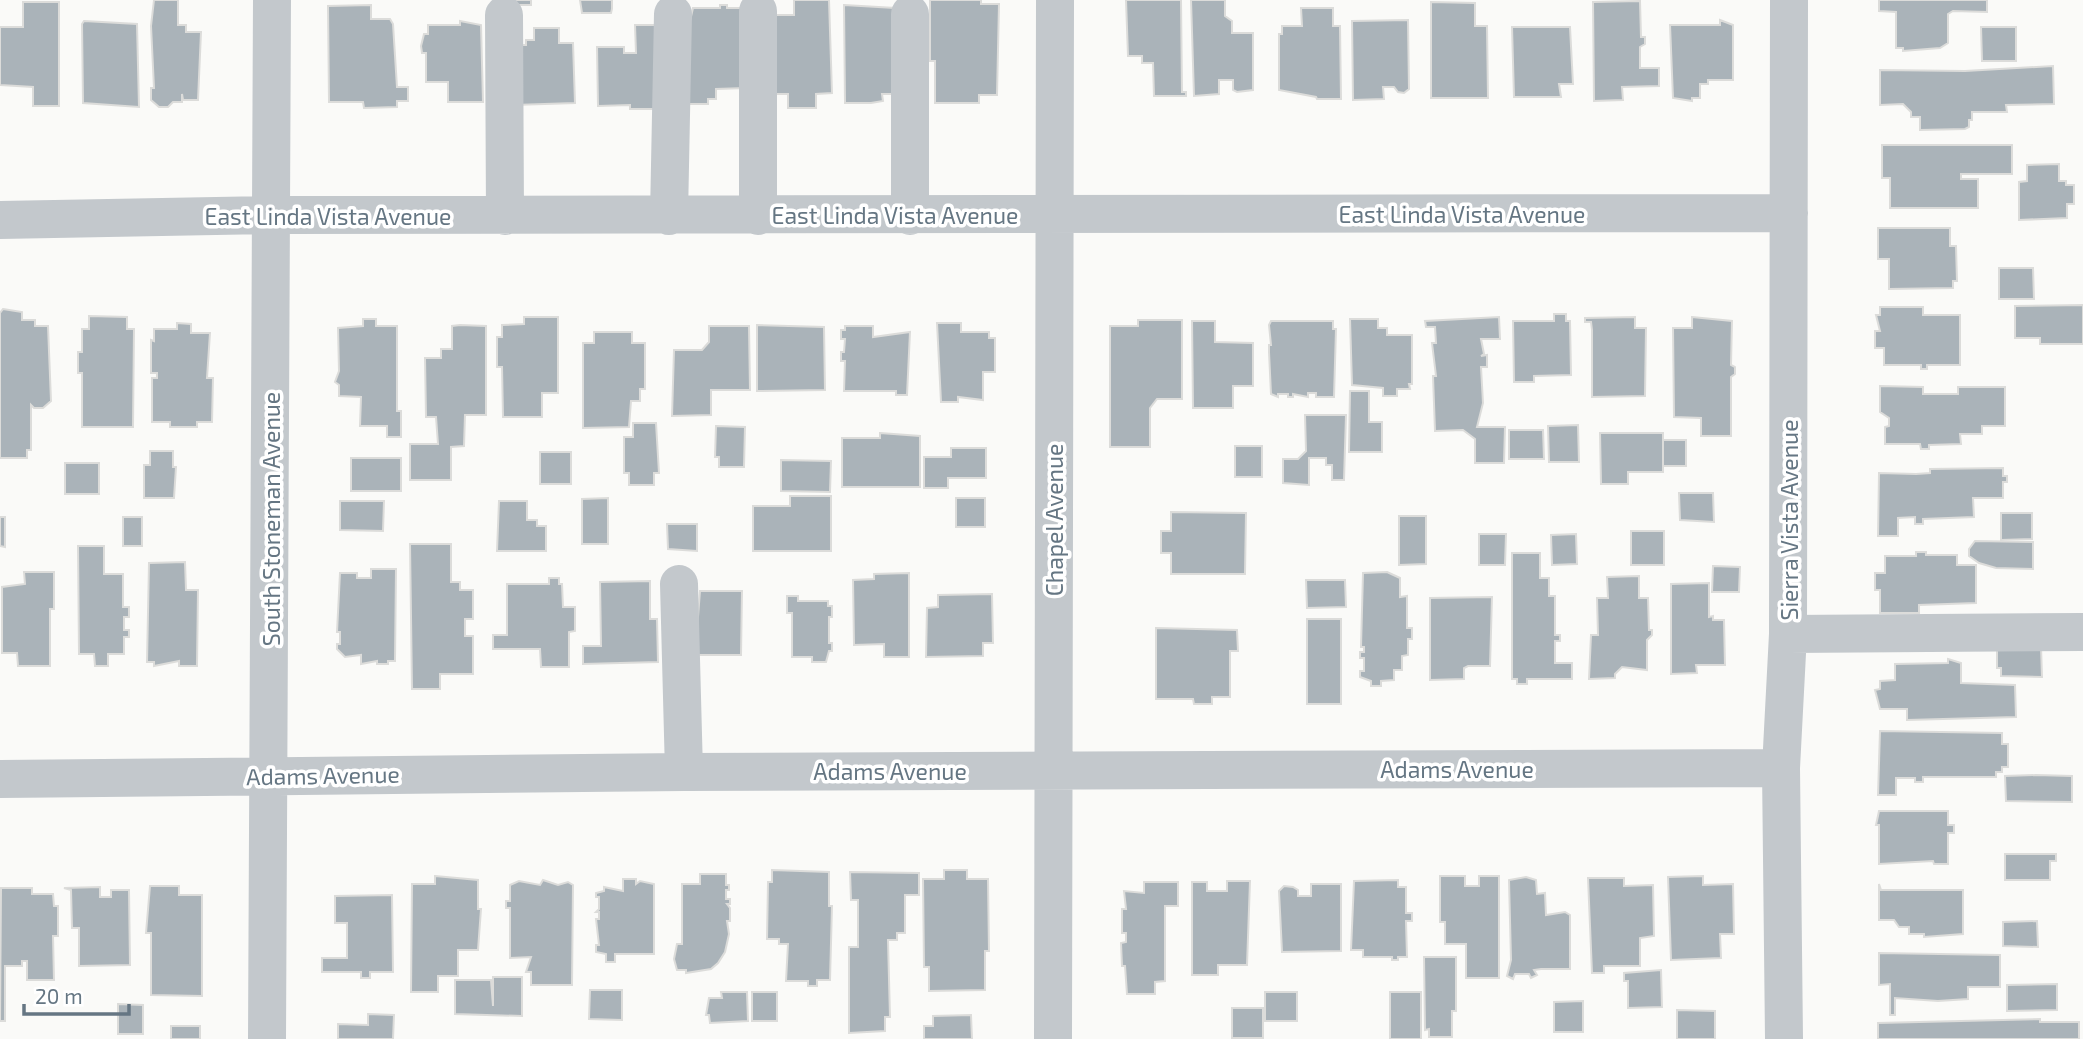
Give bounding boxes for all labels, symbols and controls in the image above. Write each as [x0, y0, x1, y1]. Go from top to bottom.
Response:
street label: East Linda Vista Avenue [1339, 200, 1585, 228]
street label: East Linda Vista Avenue [772, 201, 1018, 229]
street label: East Linda Vista Avenue [205, 202, 451, 230]
street label: South Stoneman Avenue [257, 392, 285, 646]
street label: Sierra Vista Avenue [1775, 419, 1803, 621]
street label: Chapel Avenue [1040, 444, 1068, 596]
street label: Adams Avenue [1380, 755, 1534, 783]
street label: Adams Avenue [813, 757, 967, 785]
street label: Adams Avenue [246, 760, 400, 790]
scale bar [24, 972, 130, 1016]
text: 20 m [35, 983, 83, 1008]

